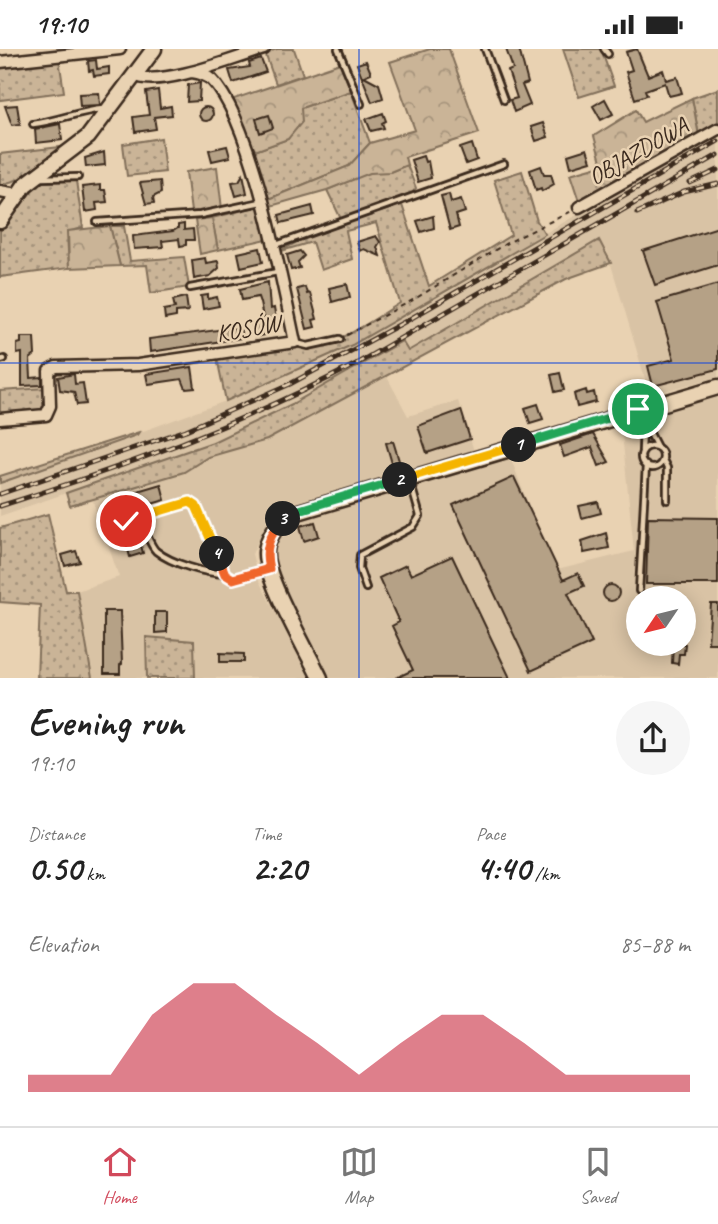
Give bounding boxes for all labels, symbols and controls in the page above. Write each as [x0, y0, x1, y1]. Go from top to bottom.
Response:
text: 19:10 [35, 8, 87, 41]
street label: OBJAZDOWA [583, 110, 694, 192]
street label: KOSÓW [214, 307, 287, 348]
pin [608, 379, 668, 439]
icon: arrive [619, 390, 657, 428]
pin: 1 [502, 427, 536, 463]
text: 1 [514, 432, 523, 456]
pin: 2 [382, 463, 418, 497]
text: 2 [395, 467, 404, 491]
pin [96, 491, 156, 551]
pin: 3 [266, 501, 300, 537]
icon: check [107, 502, 145, 540]
text: 3 [278, 506, 287, 530]
pin: 4 [200, 537, 234, 571]
text: 4 [212, 541, 221, 565]
north arrow [626, 586, 696, 656]
map controls [626, 586, 696, 656]
text: Evening run [28, 699, 184, 746]
button: share [616, 701, 690, 775]
text: 19:10 [28, 749, 74, 778]
text: Distance [28, 822, 85, 846]
text: Time [252, 822, 281, 846]
text: Pace [476, 822, 505, 846]
text: 0.50 [28, 846, 82, 891]
text: 2:20 [252, 846, 306, 891]
text: 4:40 [476, 846, 530, 891]
text: km [82, 862, 105, 886]
text: /km [530, 862, 560, 886]
text: Elevation [28, 930, 99, 959]
text: 85–88 m [620, 930, 690, 959]
tab: Home [101, 1143, 139, 1209]
tab: Map [340, 1143, 378, 1209]
tab: Saved [579, 1143, 617, 1209]

